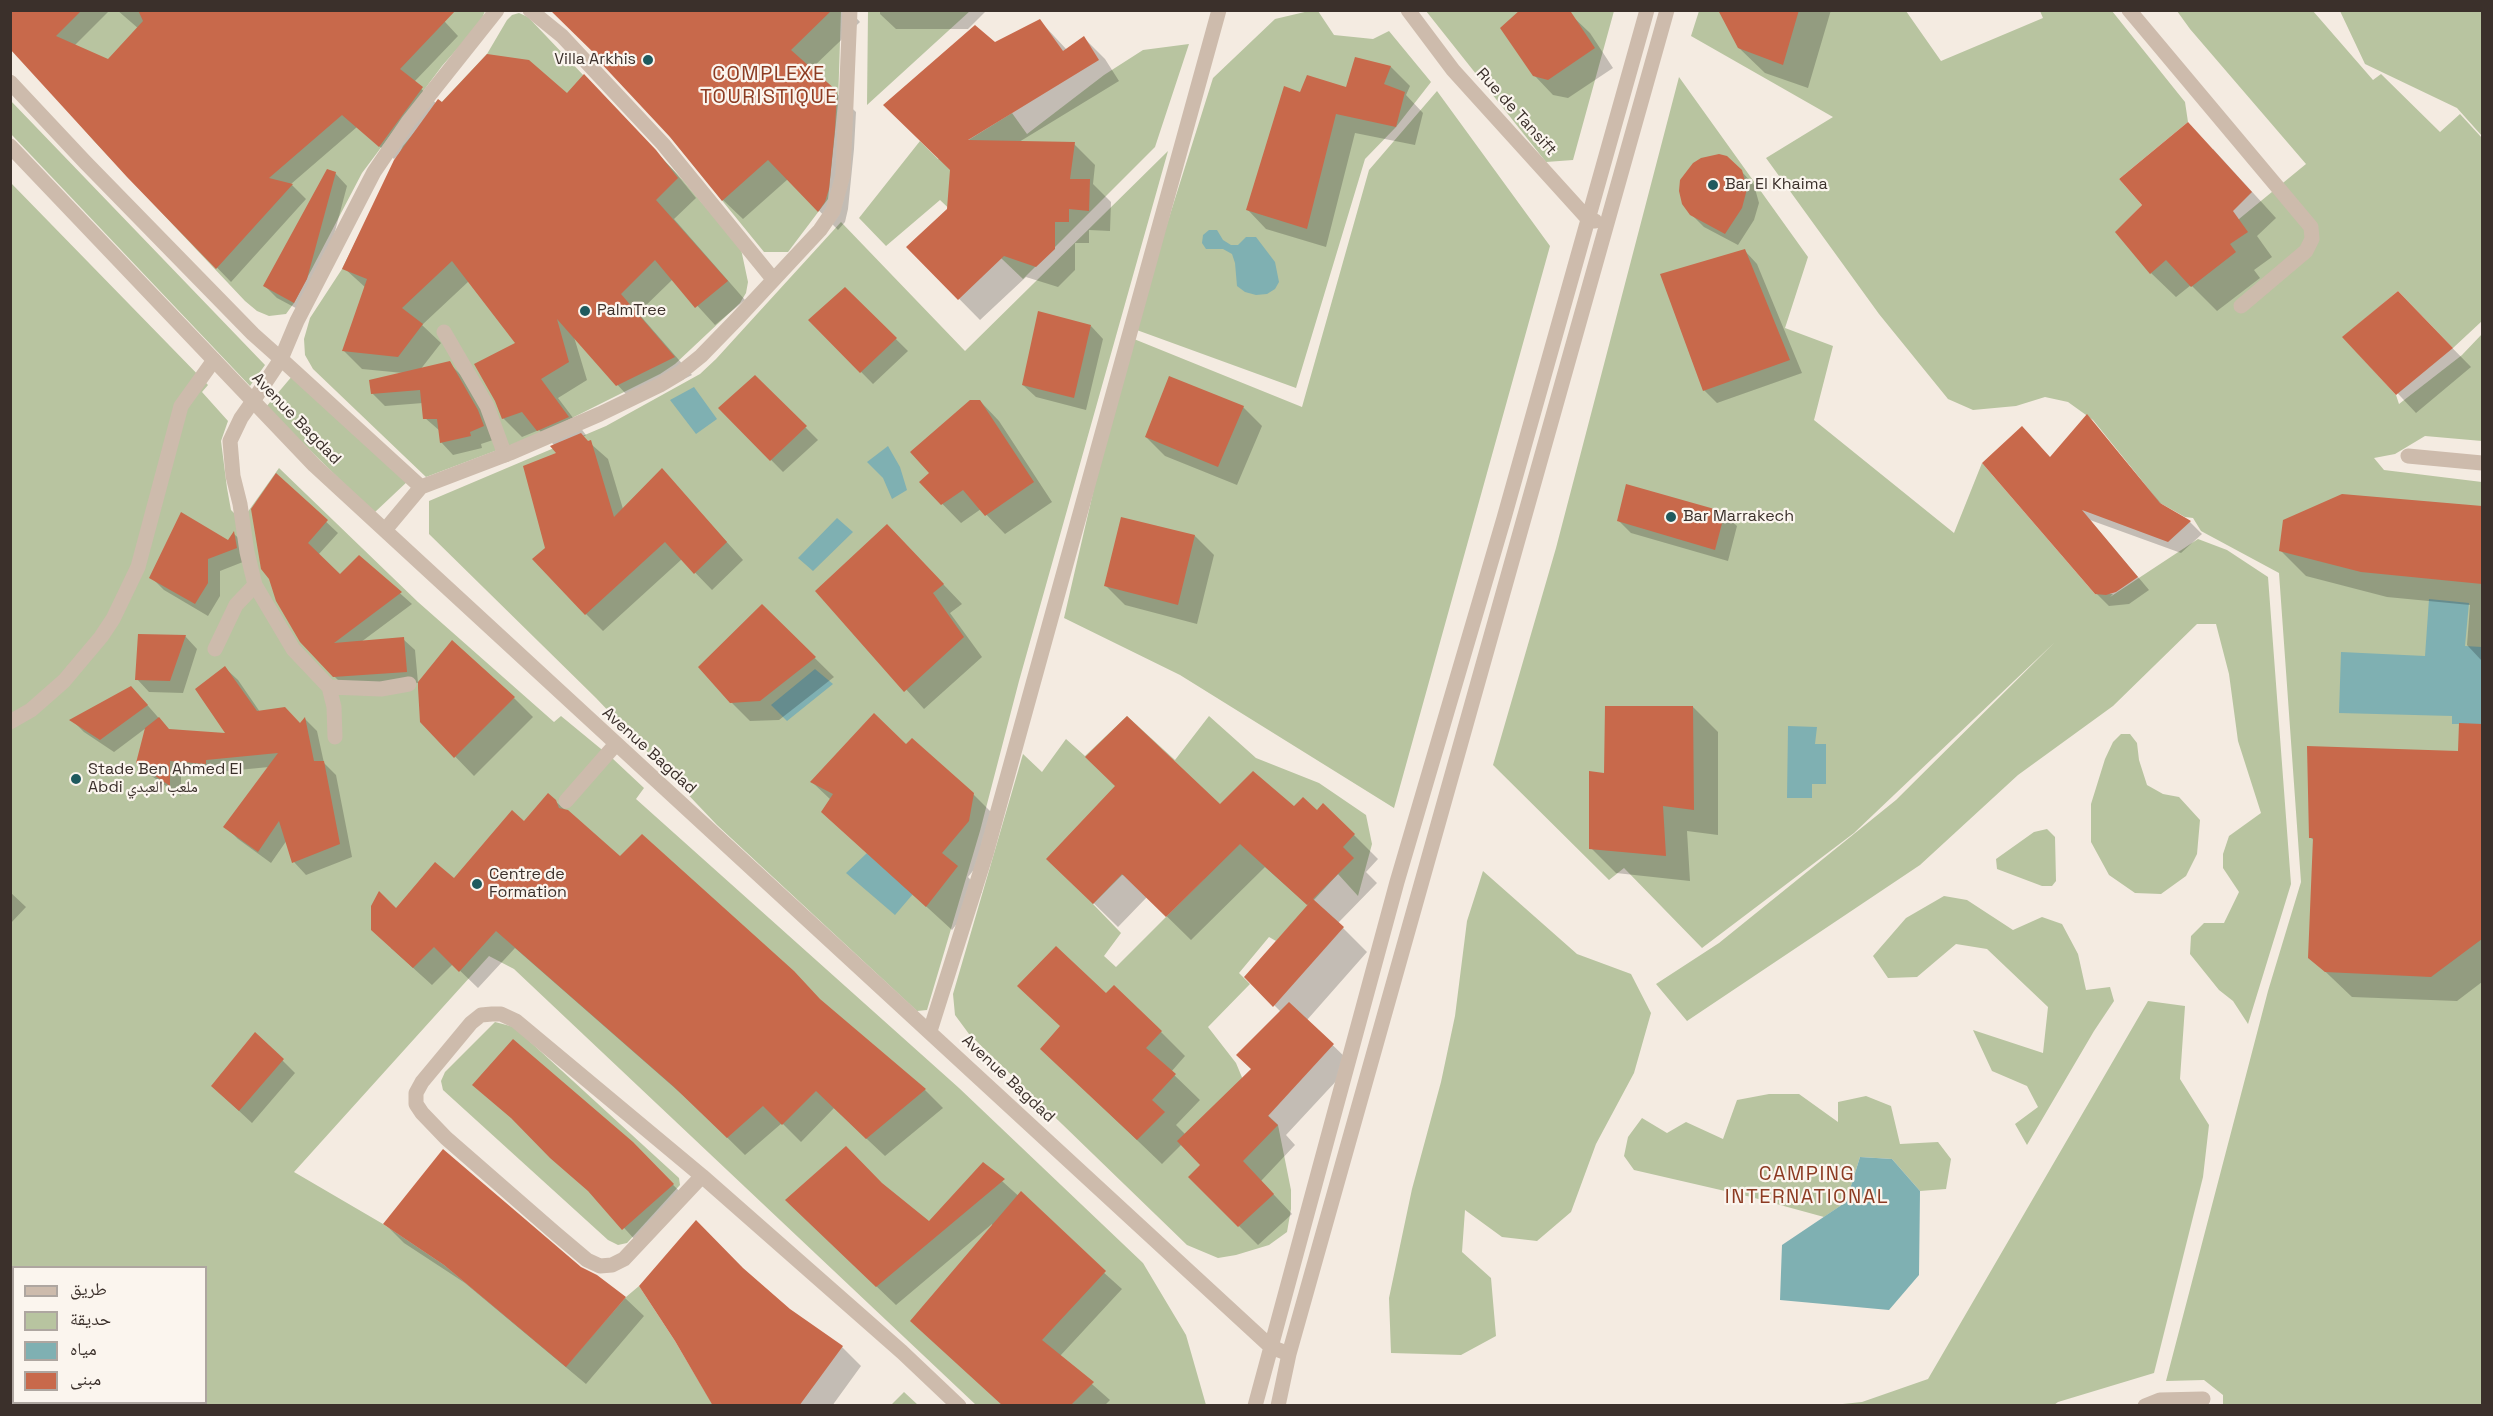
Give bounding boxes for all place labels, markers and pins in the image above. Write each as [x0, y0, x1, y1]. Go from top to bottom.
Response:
place label: Villa Arkhis [554, 50, 636, 70]
marker: Villa Arkhis [641, 53, 655, 67]
place label: Bar El Khaima [1725, 175, 1828, 195]
marker: Bar El Khaima [1706, 178, 1720, 192]
place label: PalmTree [597, 301, 666, 321]
marker: PalmTree [578, 304, 592, 318]
place label: Bar Marrakech [1683, 507, 1794, 527]
marker: Bar Marrakech [1664, 510, 1678, 524]
place label: Stade Ben Ahmed El Abdi ملعب العبدي [88, 760, 242, 798]
marker: Stade Ben Ahmed El Abdi ملعب العبدي [69, 772, 83, 786]
place label: Centre de Formation [489, 865, 567, 903]
marker: Centre de Formation [470, 877, 484, 891]

